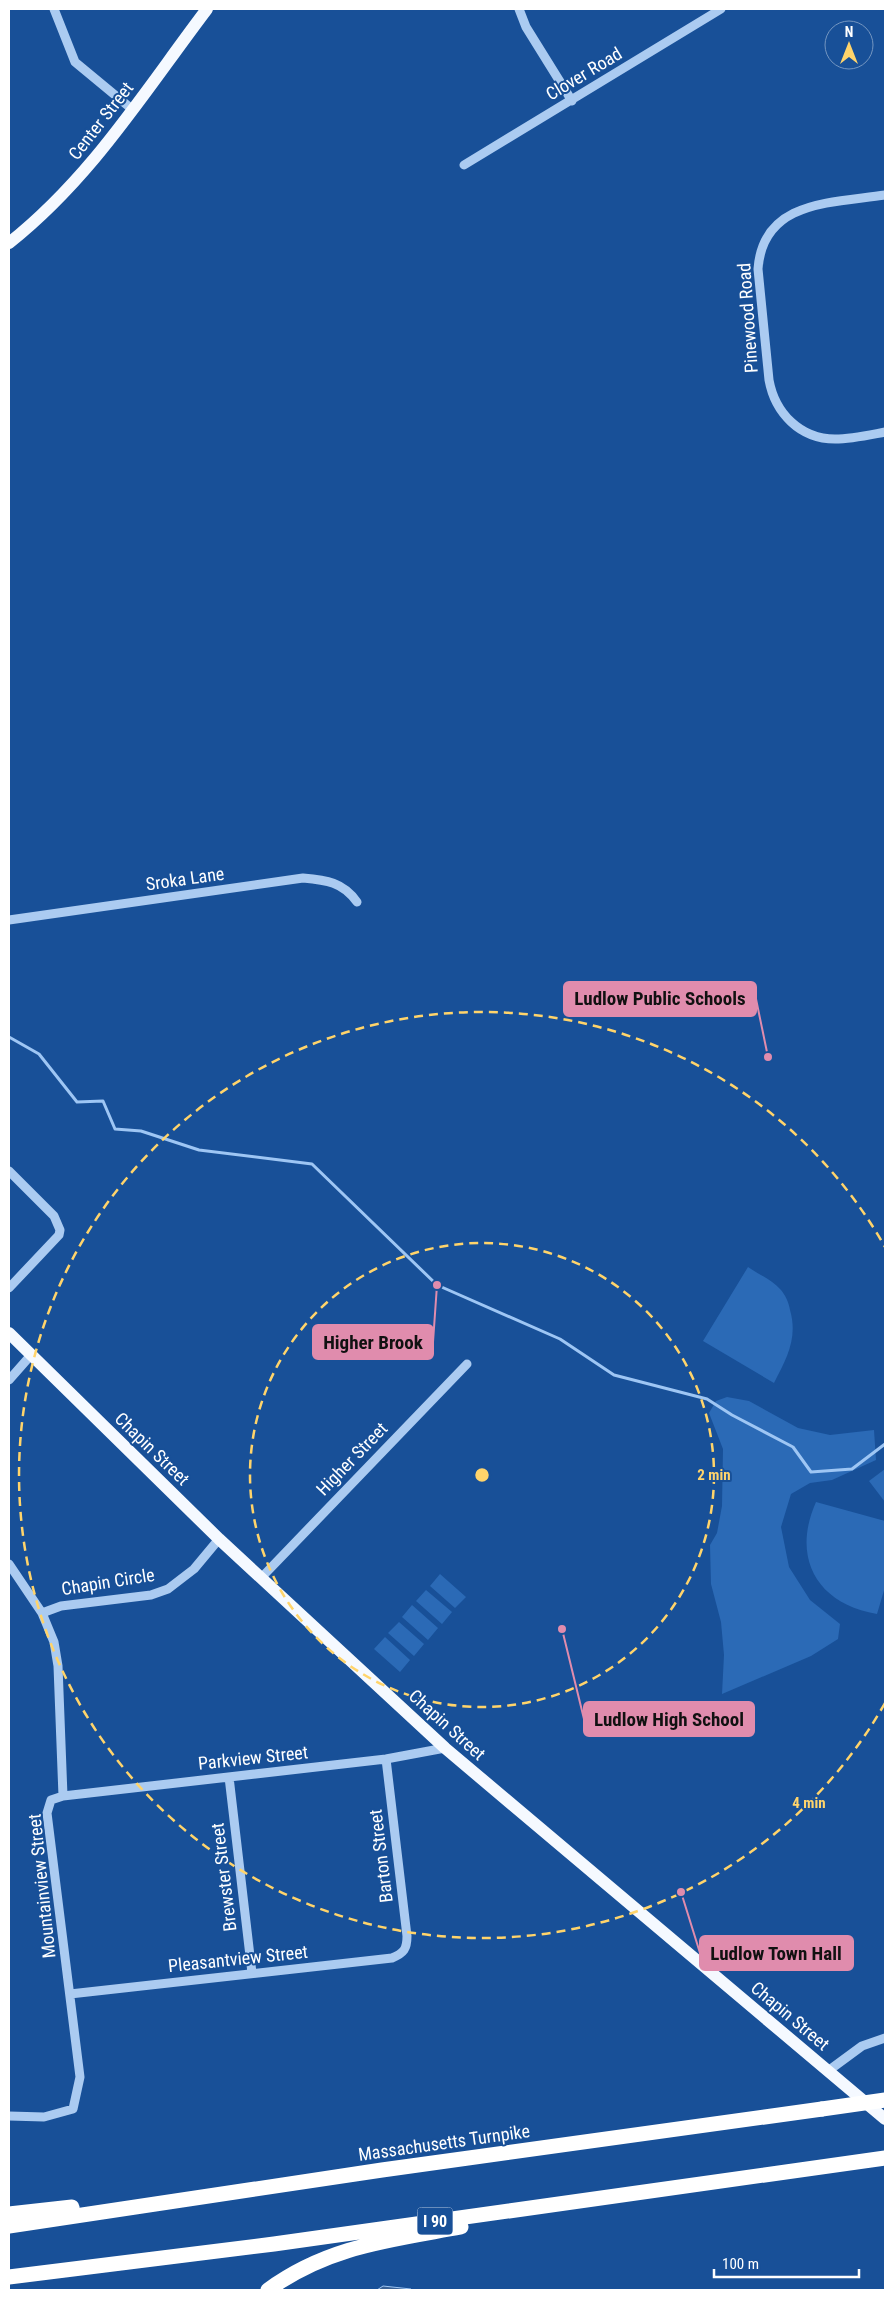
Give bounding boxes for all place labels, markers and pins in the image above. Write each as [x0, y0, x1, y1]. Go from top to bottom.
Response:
callout: Ludlow Public Schools [564, 982, 756, 1016]
callout: Higher Brook [313, 1325, 433, 1359]
centre of rings [473, 1466, 491, 1484]
callout: Ludlow High School [584, 1702, 754, 1736]
callout: Ludlow Town Hall [700, 1936, 853, 1970]

